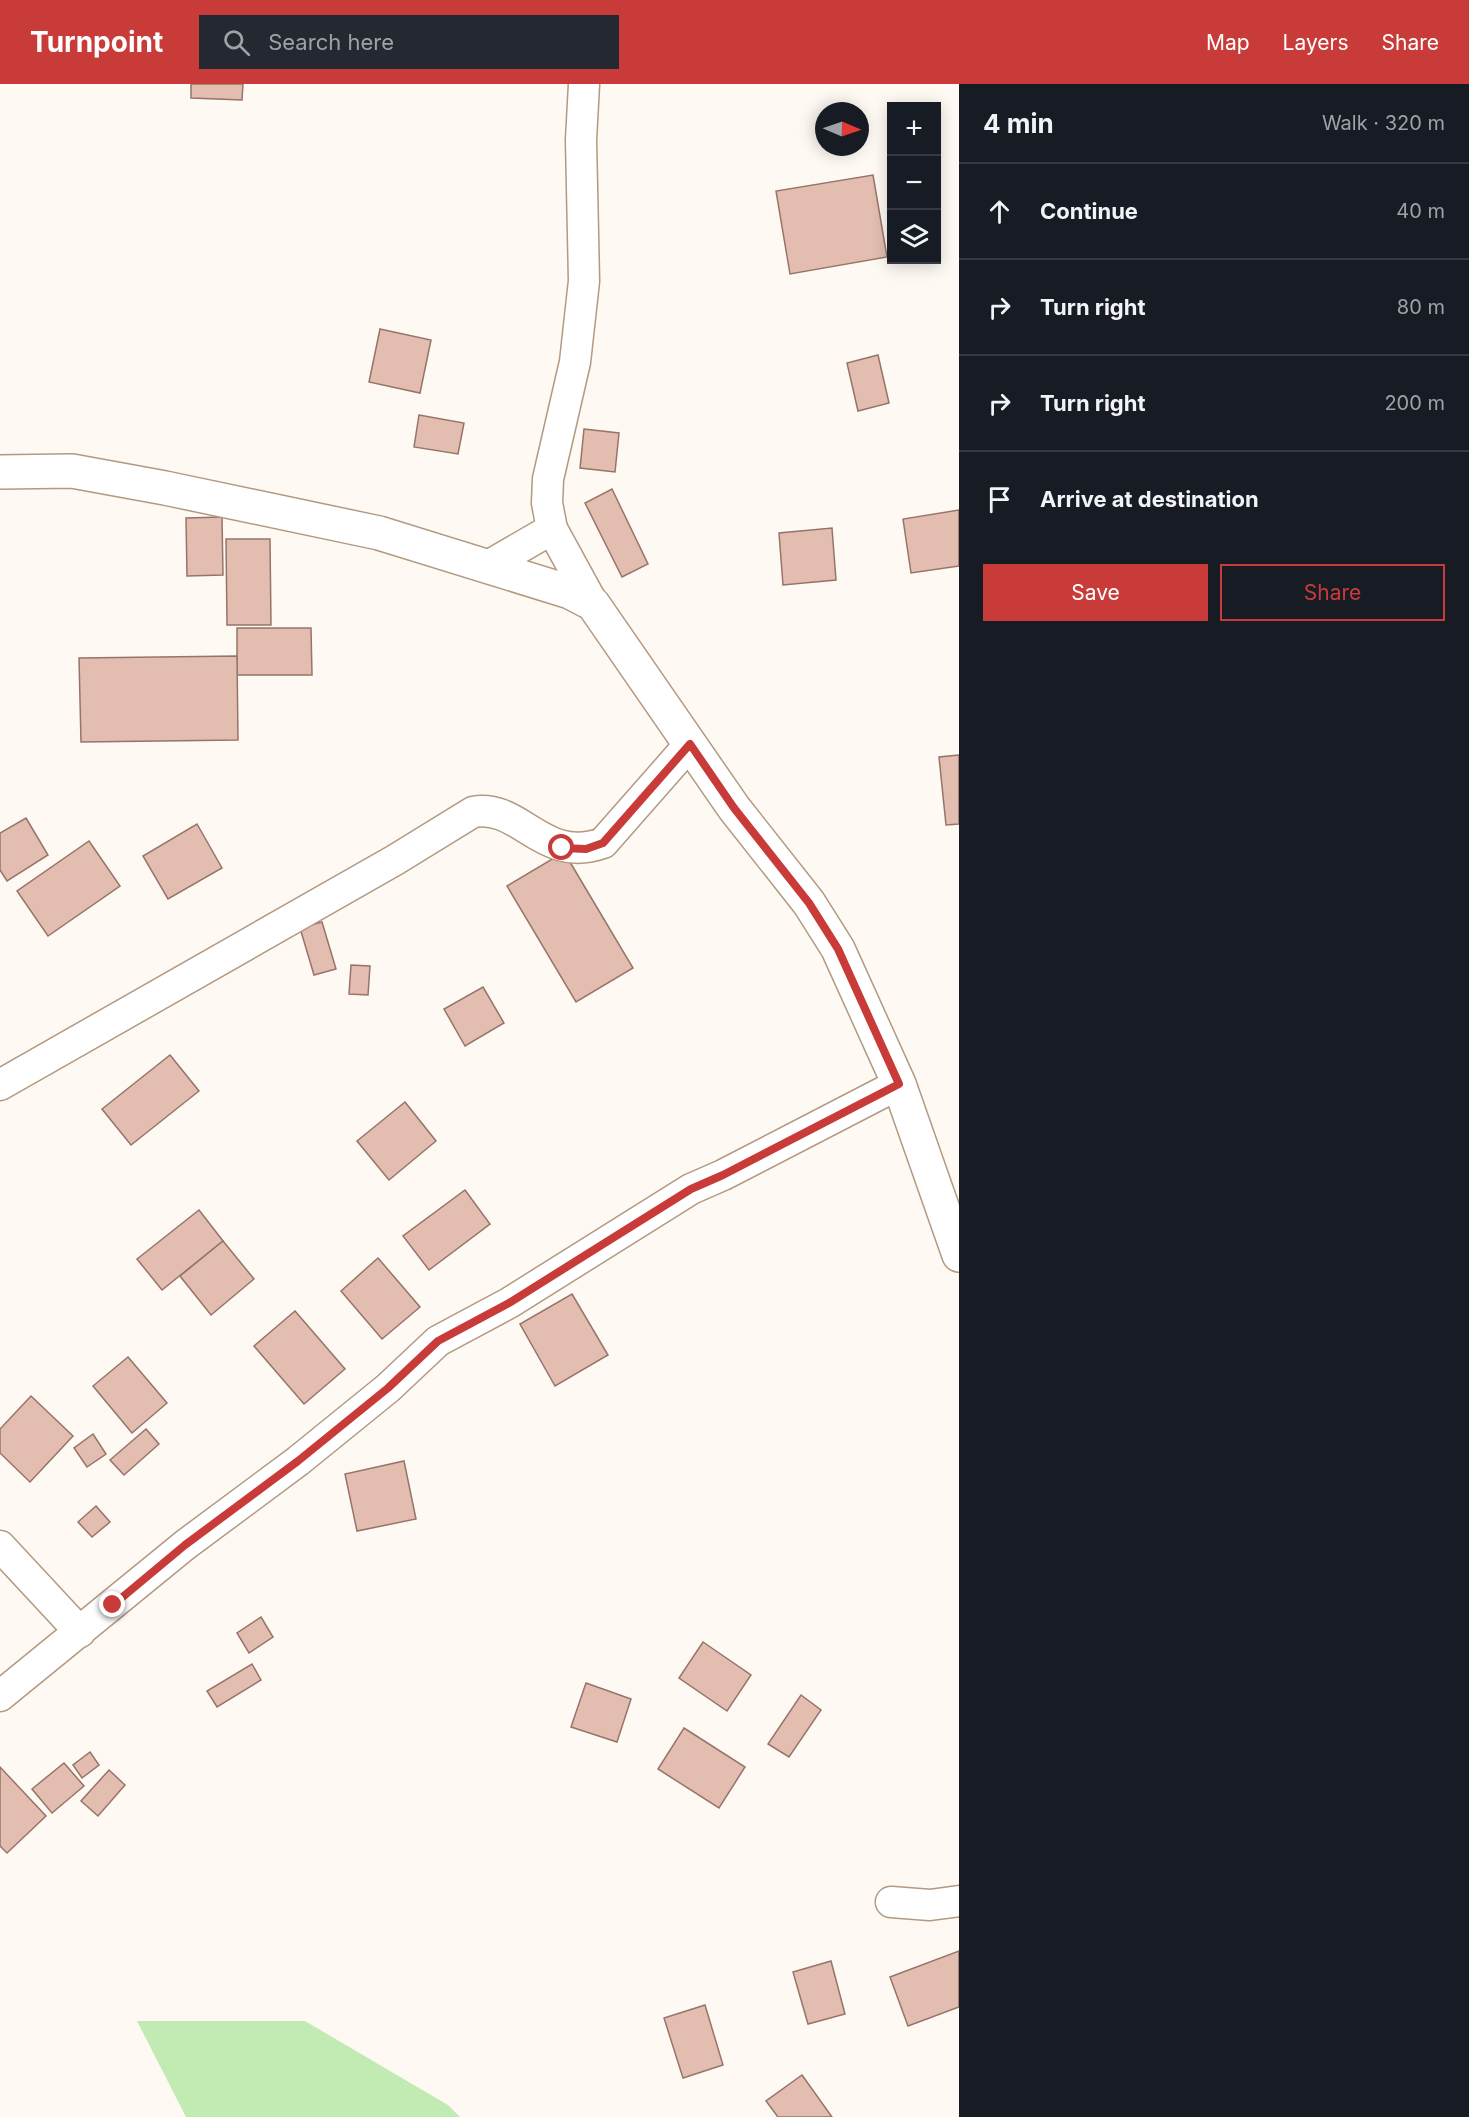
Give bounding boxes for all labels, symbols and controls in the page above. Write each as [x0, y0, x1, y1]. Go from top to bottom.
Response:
search box [199, 15, 619, 69]
text: Turnpoint [30, 25, 163, 59]
icon: search [220, 26, 253, 59]
text: Search here [268, 29, 394, 55]
text: Map [1206, 30, 1250, 55]
text: Layers [1283, 30, 1349, 55]
text: Share [1382, 30, 1439, 55]
north arrow [815, 102, 869, 156]
map controls [887, 102, 941, 264]
button: + [887, 102, 941, 156]
text: 4 min [983, 108, 1054, 139]
text: Walk · 320 m [1322, 111, 1445, 135]
button: − [887, 156, 941, 210]
icon: ahead [983, 195, 1016, 228]
text: Continue [1040, 198, 1138, 224]
text: 40 m [1396, 199, 1445, 223]
button: layers [887, 210, 941, 264]
icon: right [983, 291, 1016, 324]
text: Turn right [1040, 294, 1146, 320]
text: 80 m [1397, 295, 1445, 319]
icon: right [983, 387, 1016, 420]
text: Turn right [1040, 390, 1146, 416]
text: 200 m [1384, 391, 1445, 415]
icon: arrive [983, 483, 1016, 516]
text: Arrive at destination [1040, 486, 1259, 512]
button: Save [983, 564, 1208, 621]
button: Share [1220, 564, 1445, 621]
route start [548, 834, 574, 860]
route end [99, 1591, 125, 1617]

